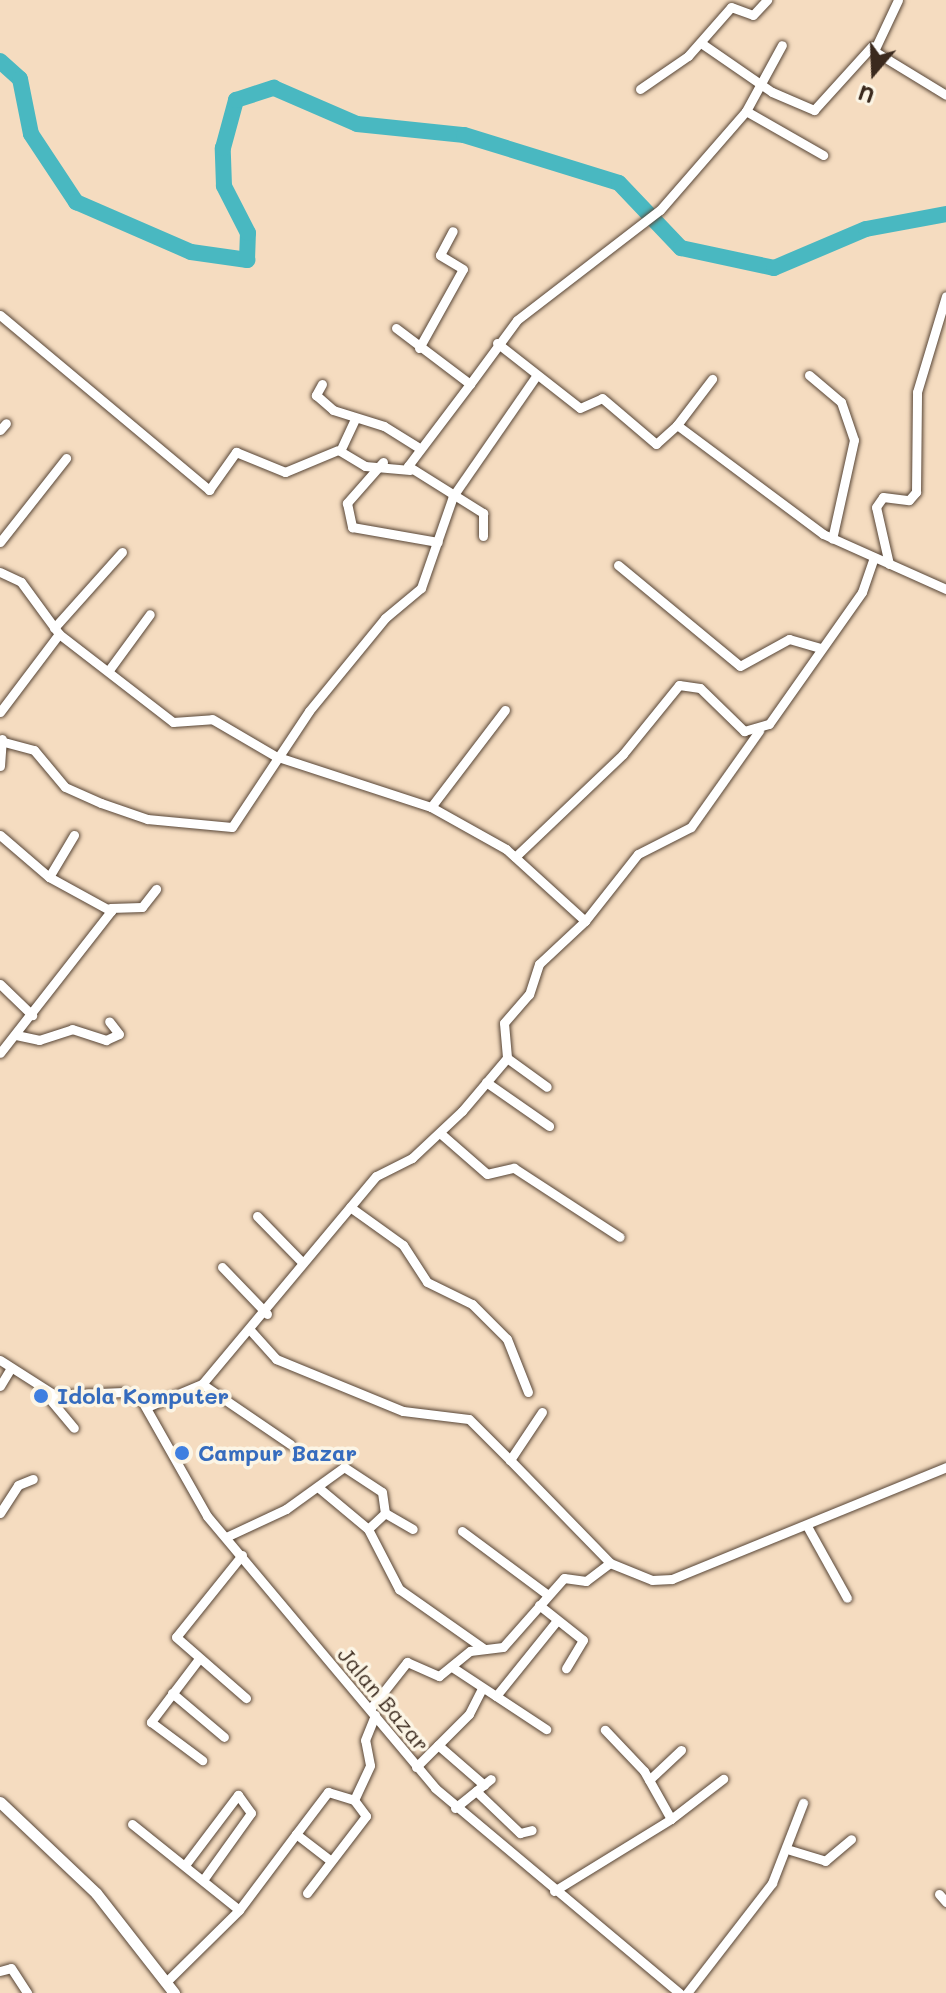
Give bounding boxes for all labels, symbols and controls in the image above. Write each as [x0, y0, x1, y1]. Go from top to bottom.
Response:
north arrow [834, 32, 914, 112]
text: U [854, 79, 878, 111]
place label: Idola Komputer [57, 1383, 229, 1409]
marker: Idola Komputer [32, 1387, 50, 1405]
place label: Campur Bazar [198, 1440, 357, 1466]
marker: Campur Bazar [173, 1444, 191, 1462]
street label: Jalan Bazar [333, 1641, 435, 1757]

